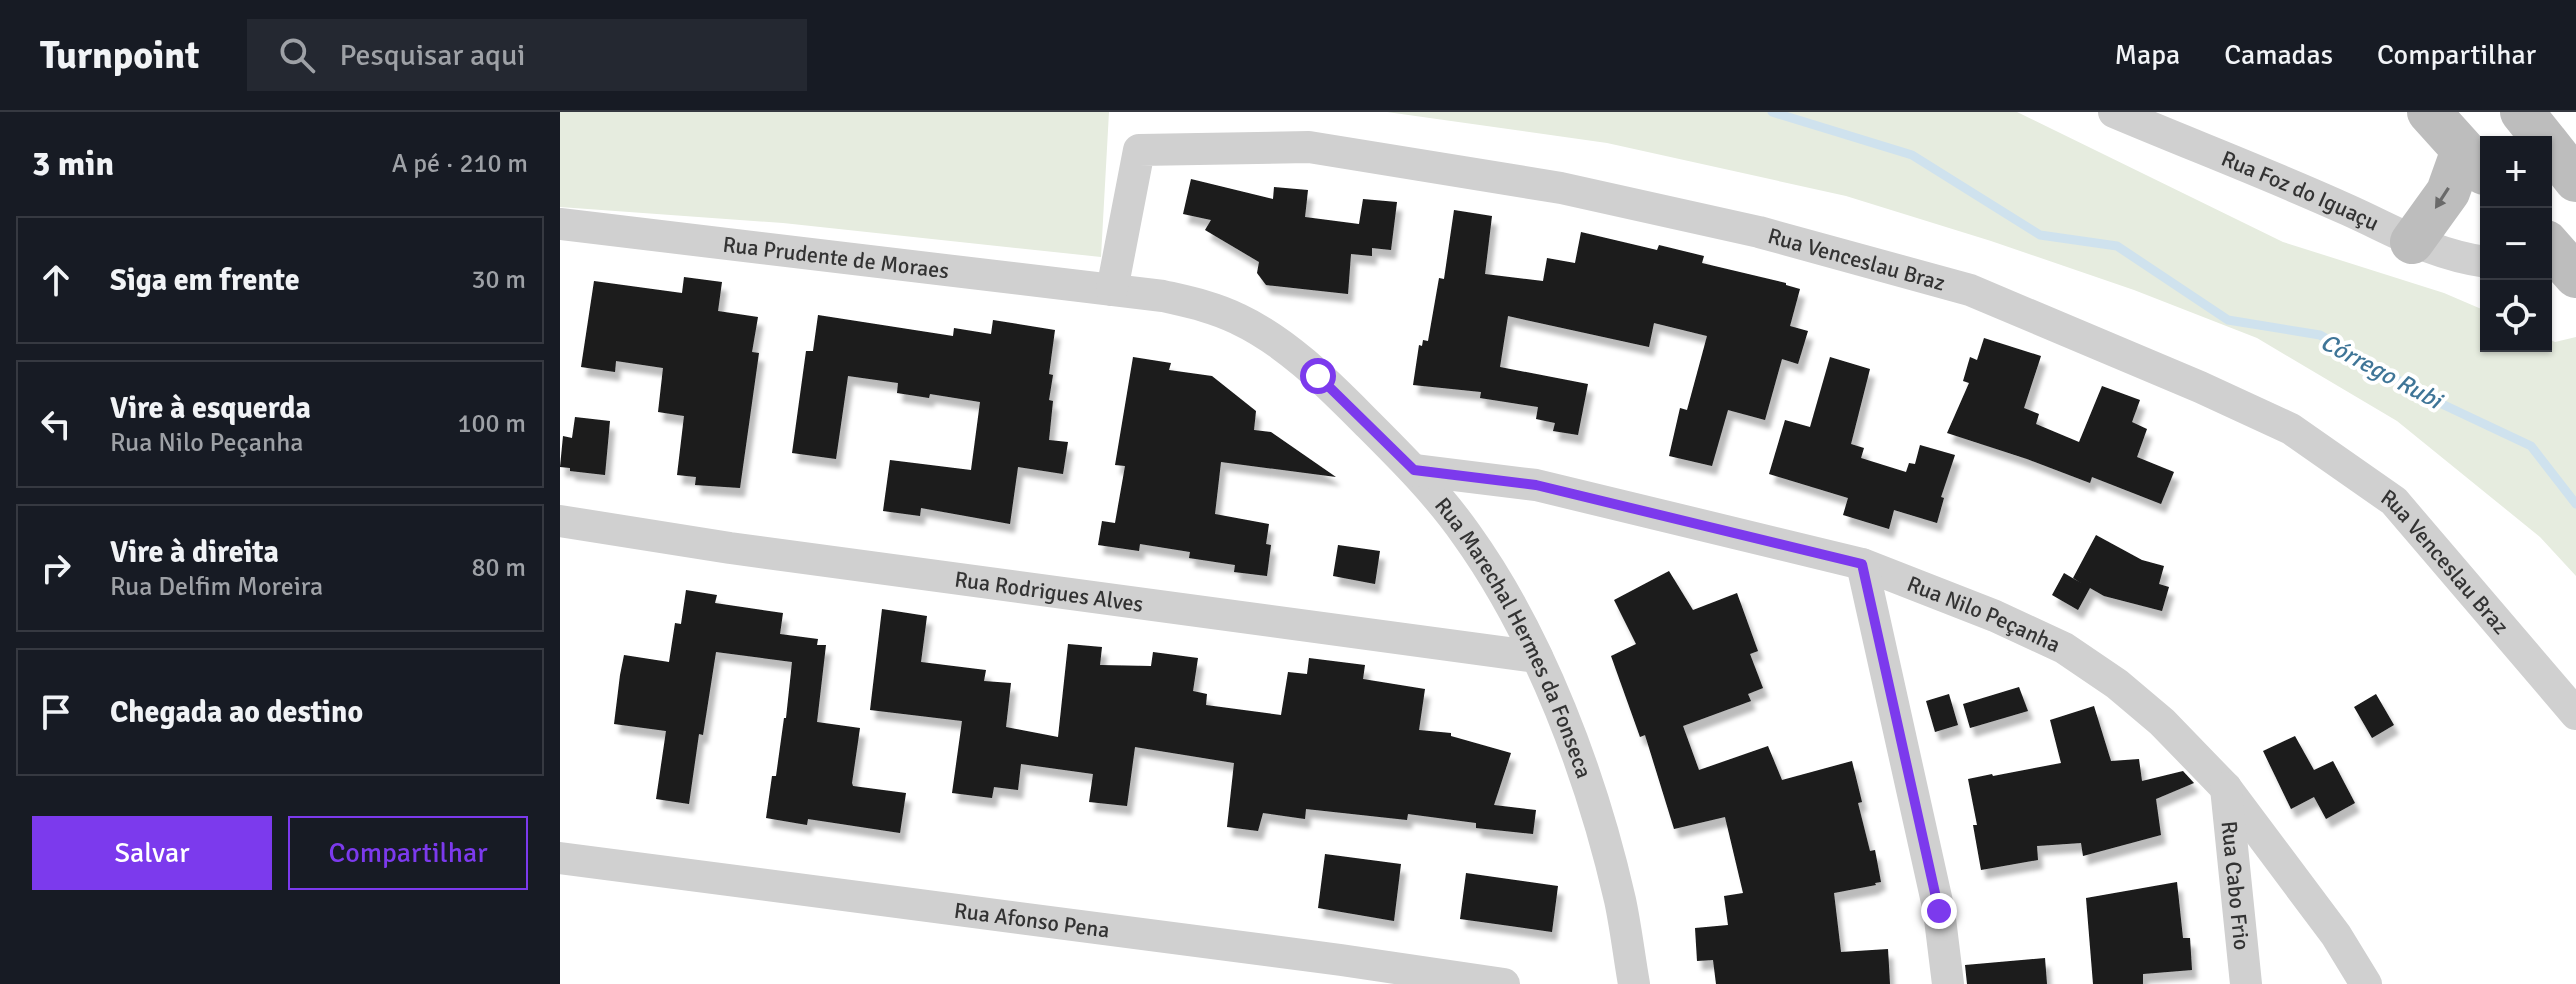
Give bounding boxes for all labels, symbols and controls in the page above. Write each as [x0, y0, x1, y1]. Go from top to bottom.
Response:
search box [247, 19, 807, 91]
text: Turnpoint [40, 32, 199, 79]
icon: search [275, 33, 319, 77]
text: Pesquisar aqui [339, 37, 525, 74]
text: Mapa [2114, 38, 2180, 72]
text: Camadas [2224, 38, 2333, 72]
text: Compartilhar [2377, 38, 2536, 72]
map controls [2480, 136, 2552, 352]
button: + [2480, 136, 2552, 208]
text: 3 min [32, 143, 114, 185]
street label: Rua Foz do Iguaçu [2217, 145, 2383, 237]
text: A pé · 210 m [392, 148, 528, 180]
one-way arrow [2435, 188, 2450, 209]
button: − [2480, 208, 2552, 280]
street label: Rua Venceslau Braz [1765, 222, 1948, 297]
street label: Rua Prudente de Moraes [721, 231, 951, 284]
icon: ahead [34, 258, 78, 302]
text: Siga em frente [110, 262, 300, 299]
text: 30 m [471, 264, 526, 296]
button: locate [2480, 280, 2552, 352]
water label: Córrego Rubi [2315, 327, 2449, 417]
route start [1300, 358, 1336, 394]
text: Vire à esquerda [110, 390, 311, 427]
icon: left [34, 402, 78, 446]
text: 100 m [457, 408, 526, 440]
text: Rua Nilo Peçanha [110, 427, 304, 459]
street label: Rua Venceslau Braz [2376, 483, 2515, 640]
street label: Rua Marechal Hermes da Fonseca [1429, 492, 1598, 782]
text: Vire à direita [110, 534, 279, 571]
icon: right [34, 546, 78, 590]
text: 80 m [471, 552, 526, 584]
street label: Rua Rodrigues Alves [953, 565, 1145, 618]
street label: Rua Nilo Peçanha [1903, 570, 2065, 658]
text: Rua Delfim Moreira [110, 571, 323, 603]
icon: arrive [34, 690, 78, 734]
text: Chegada ao destino [110, 694, 363, 731]
button: Salvar [32, 816, 272, 890]
button: Compartilhar [288, 816, 528, 890]
street label: Rua Cabo Frio [2215, 820, 2255, 952]
route end [1921, 893, 1957, 929]
street label: Rua Afonso Pena [953, 897, 1111, 944]

